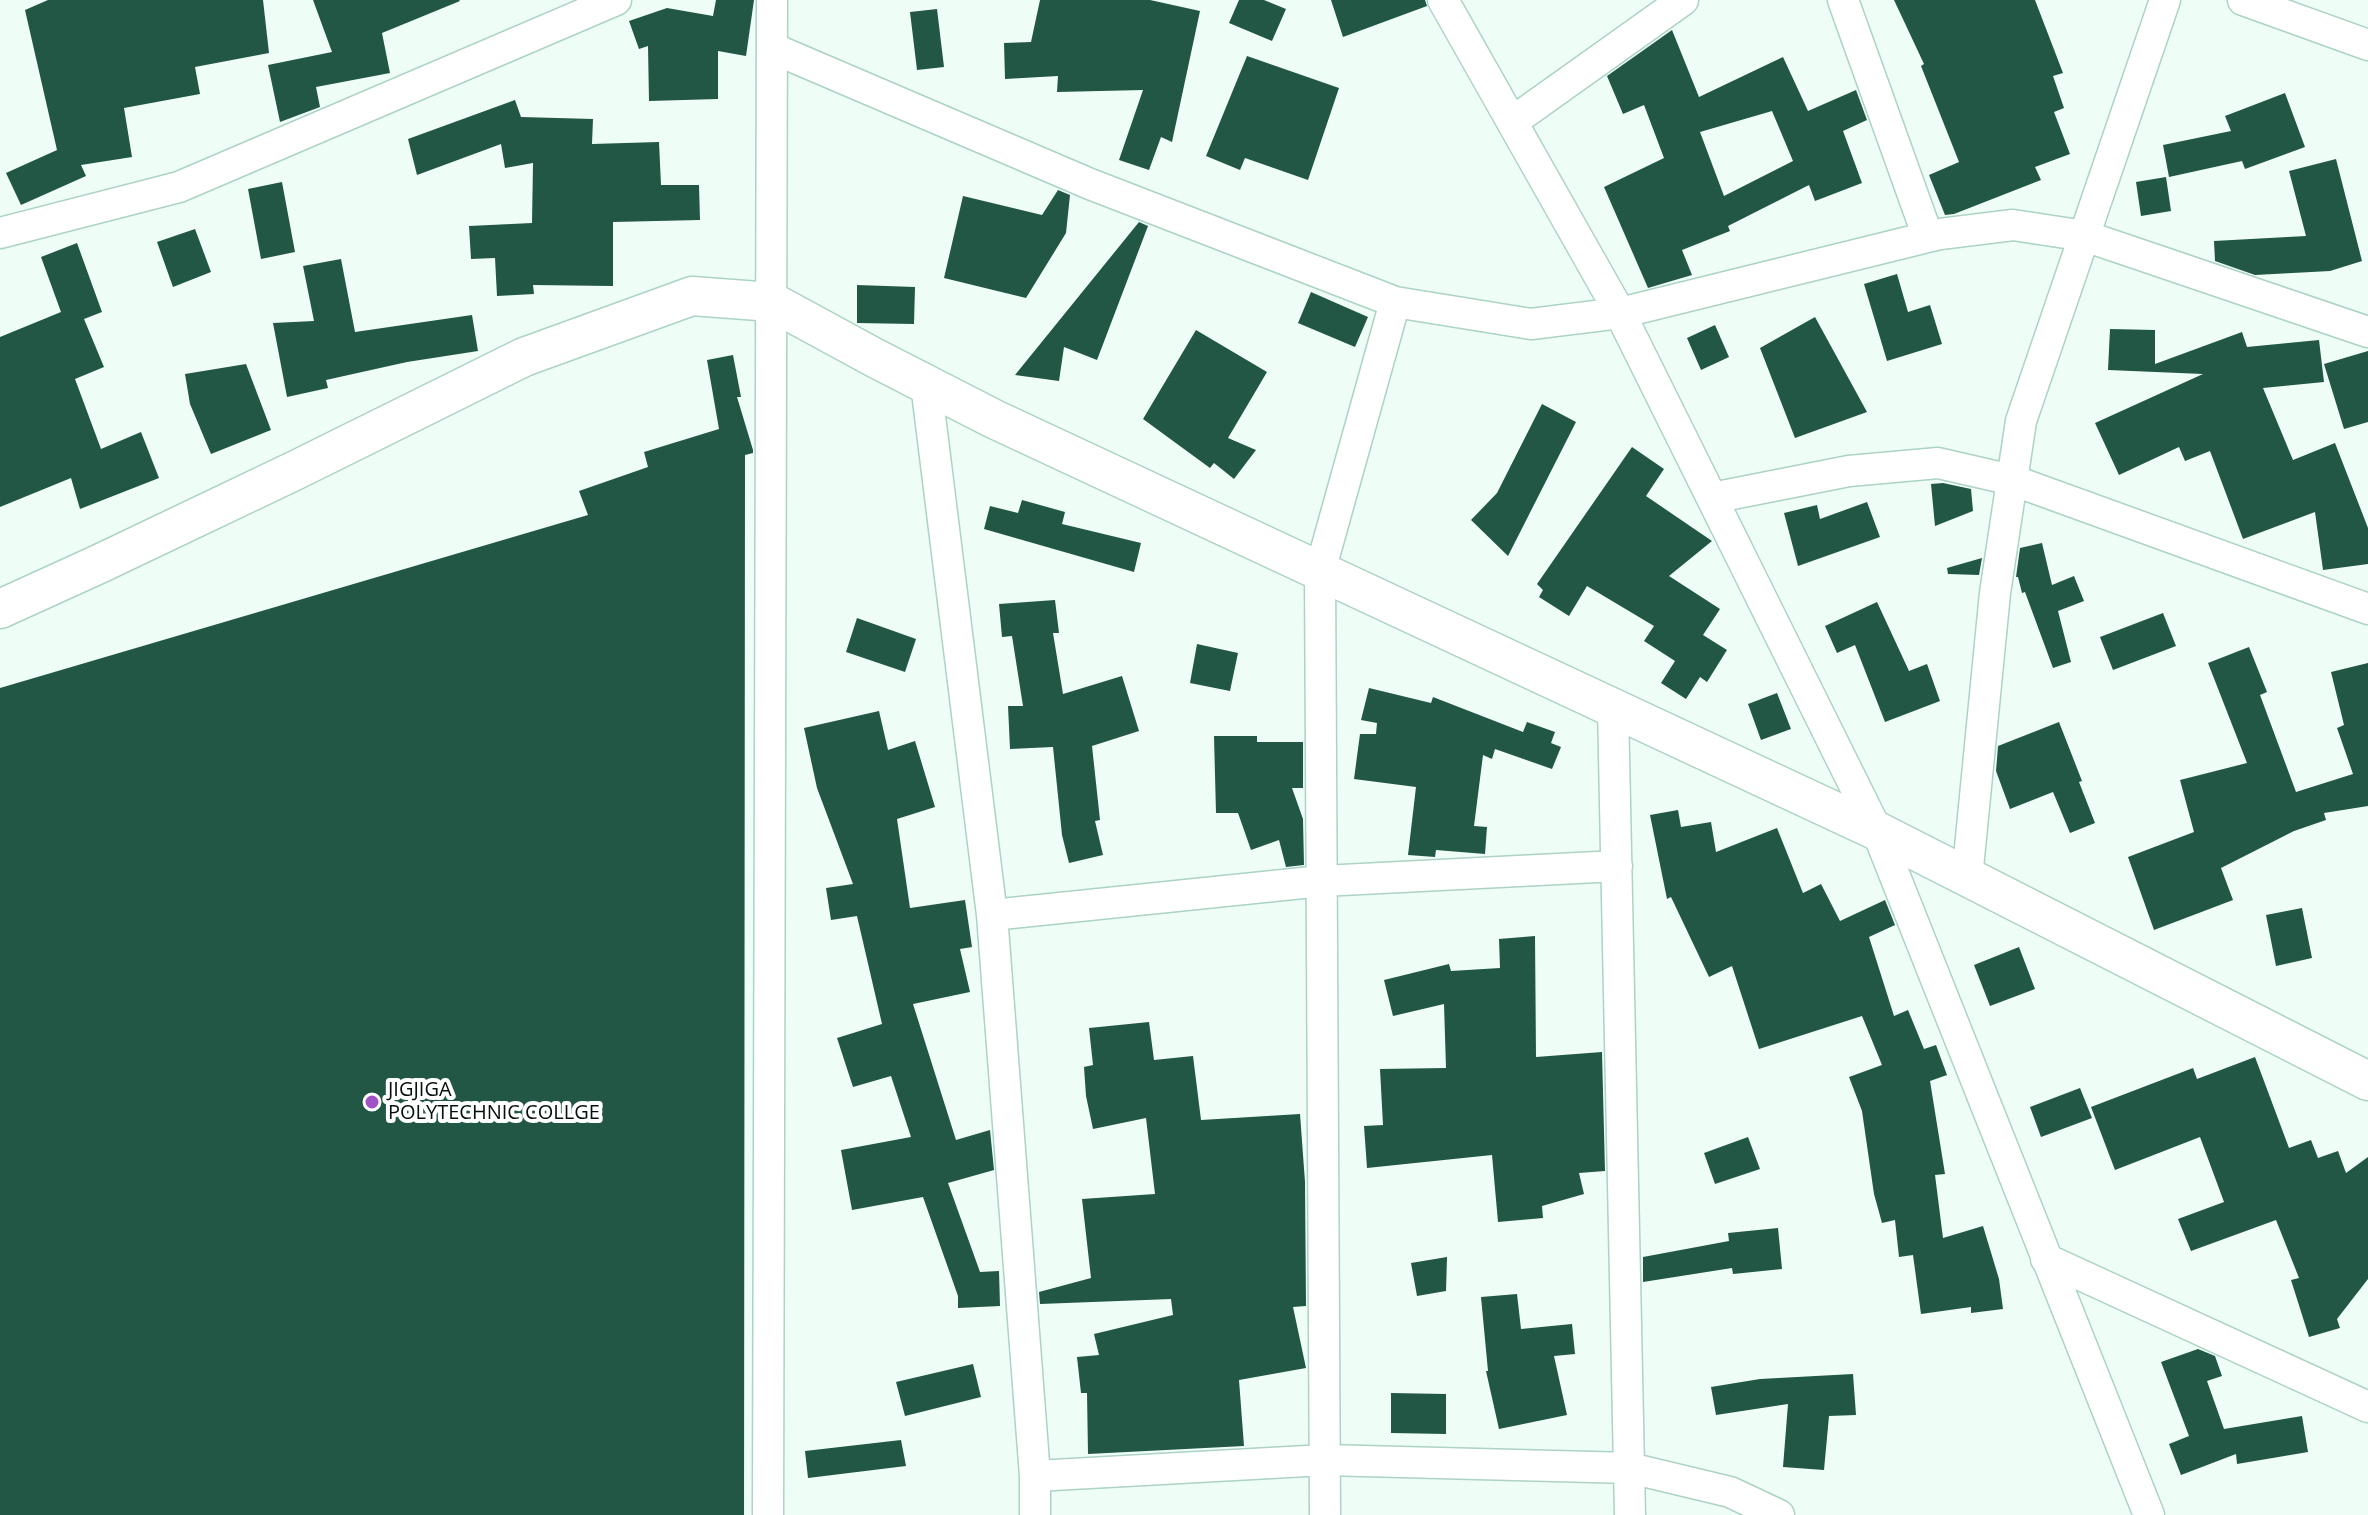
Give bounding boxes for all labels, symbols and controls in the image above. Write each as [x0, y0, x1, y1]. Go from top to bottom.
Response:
place label: JIGJIGA POLYTECHNIC COLLGE [388, 1078, 600, 1125]
marker: JIGJIGA POLYTECHNIC COLLGE [363, 1093, 381, 1111]

